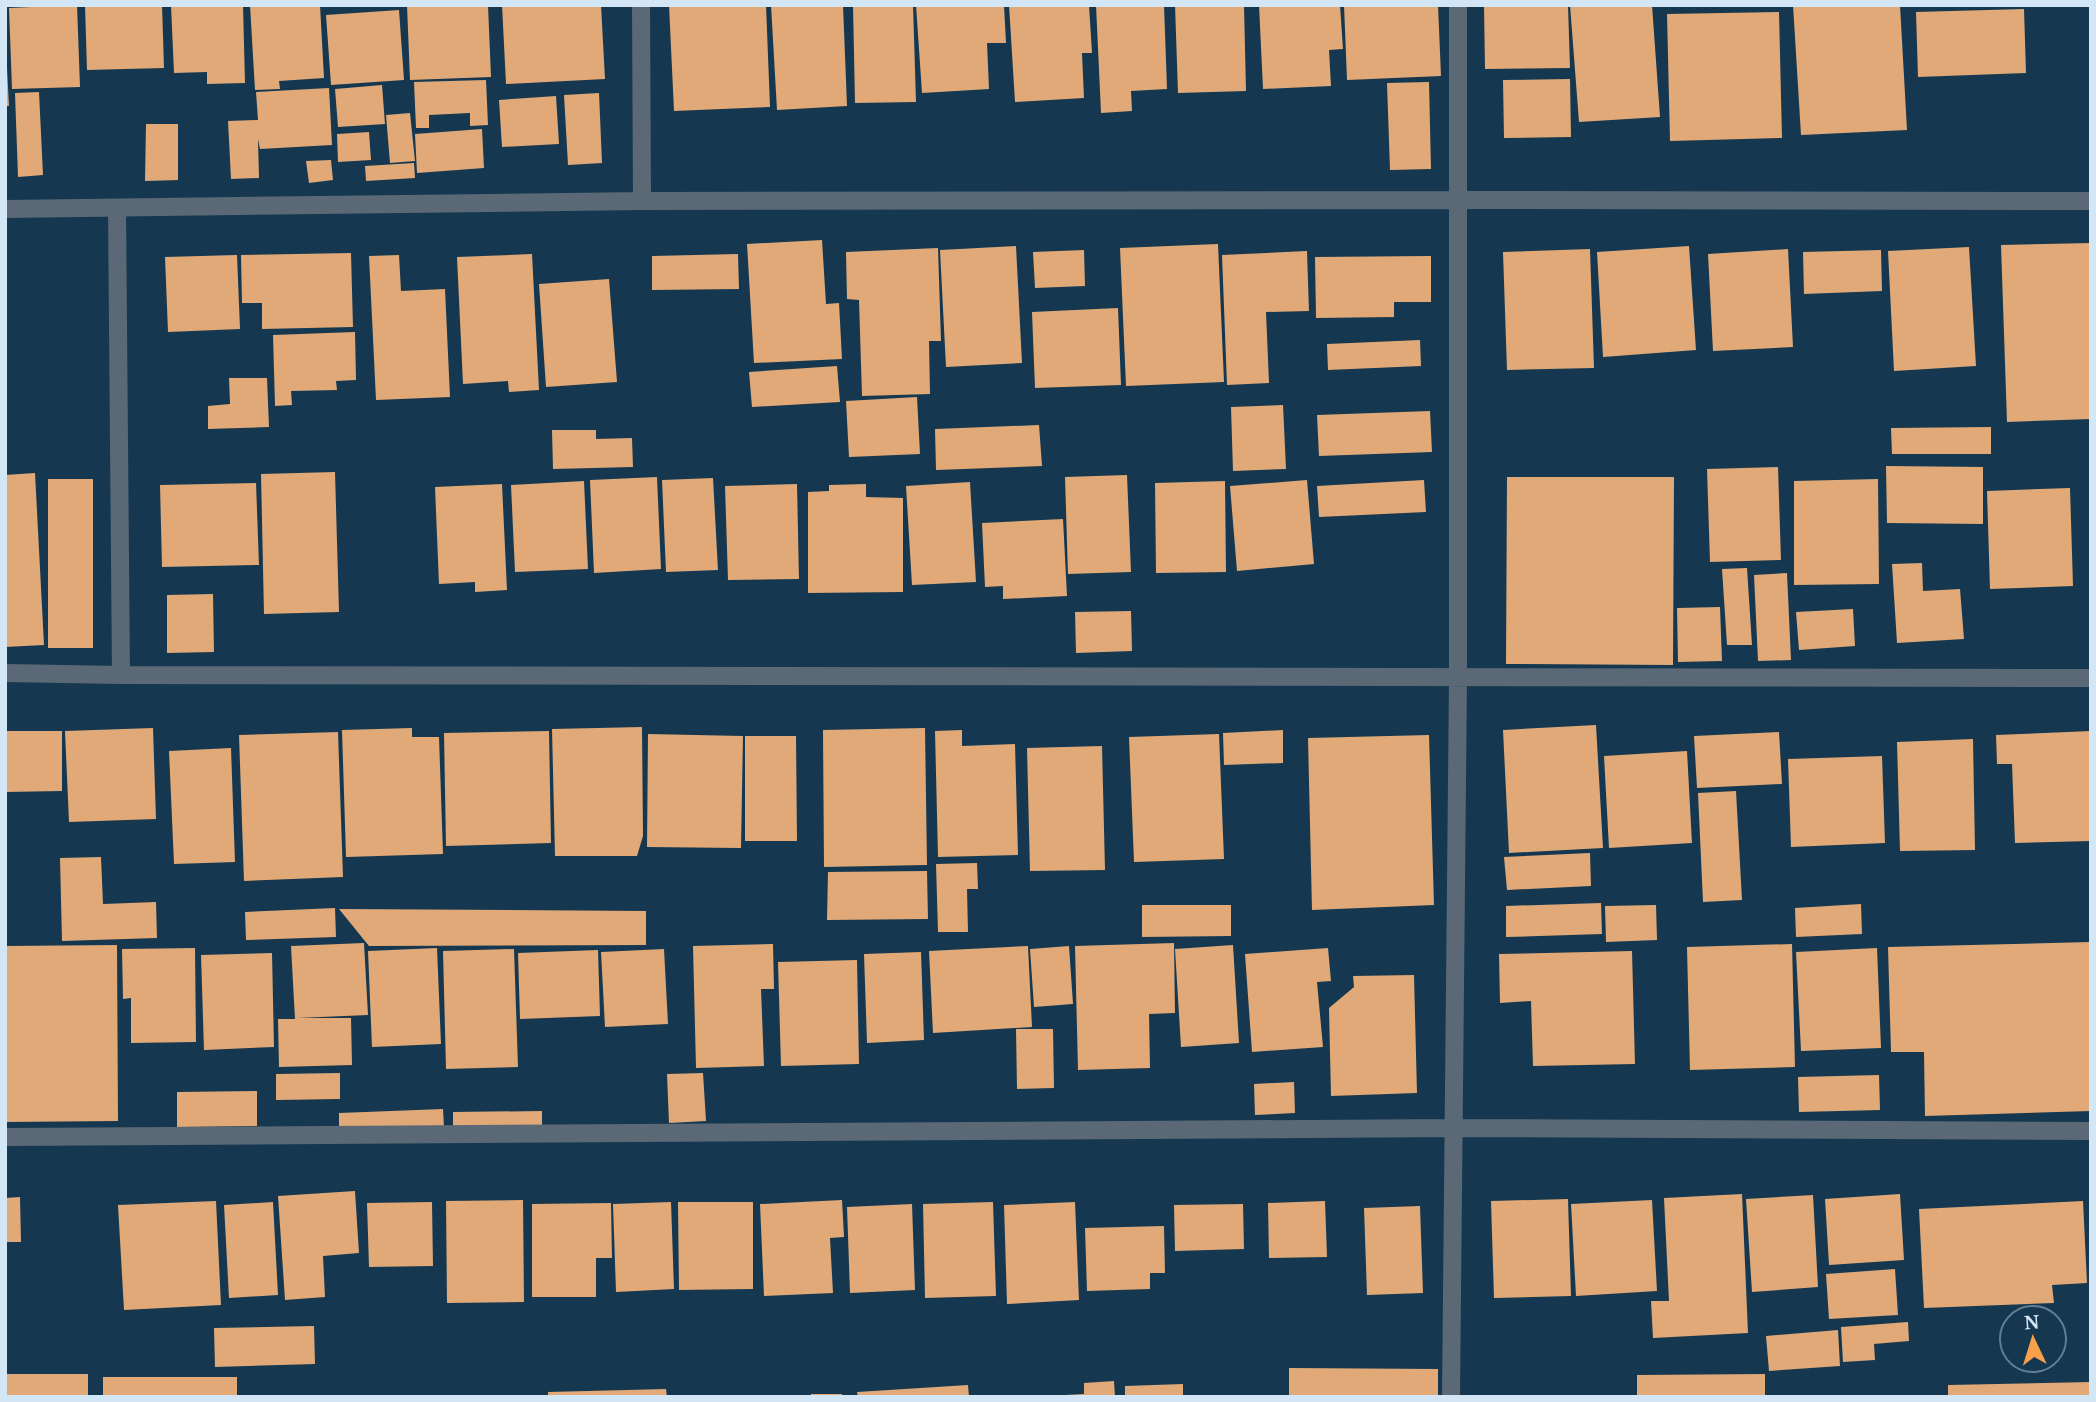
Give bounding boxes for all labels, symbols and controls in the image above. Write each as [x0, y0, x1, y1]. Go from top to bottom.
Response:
north arrow [1998, 1304, 2068, 1374]
text: N [2023, 1309, 2040, 1336]

